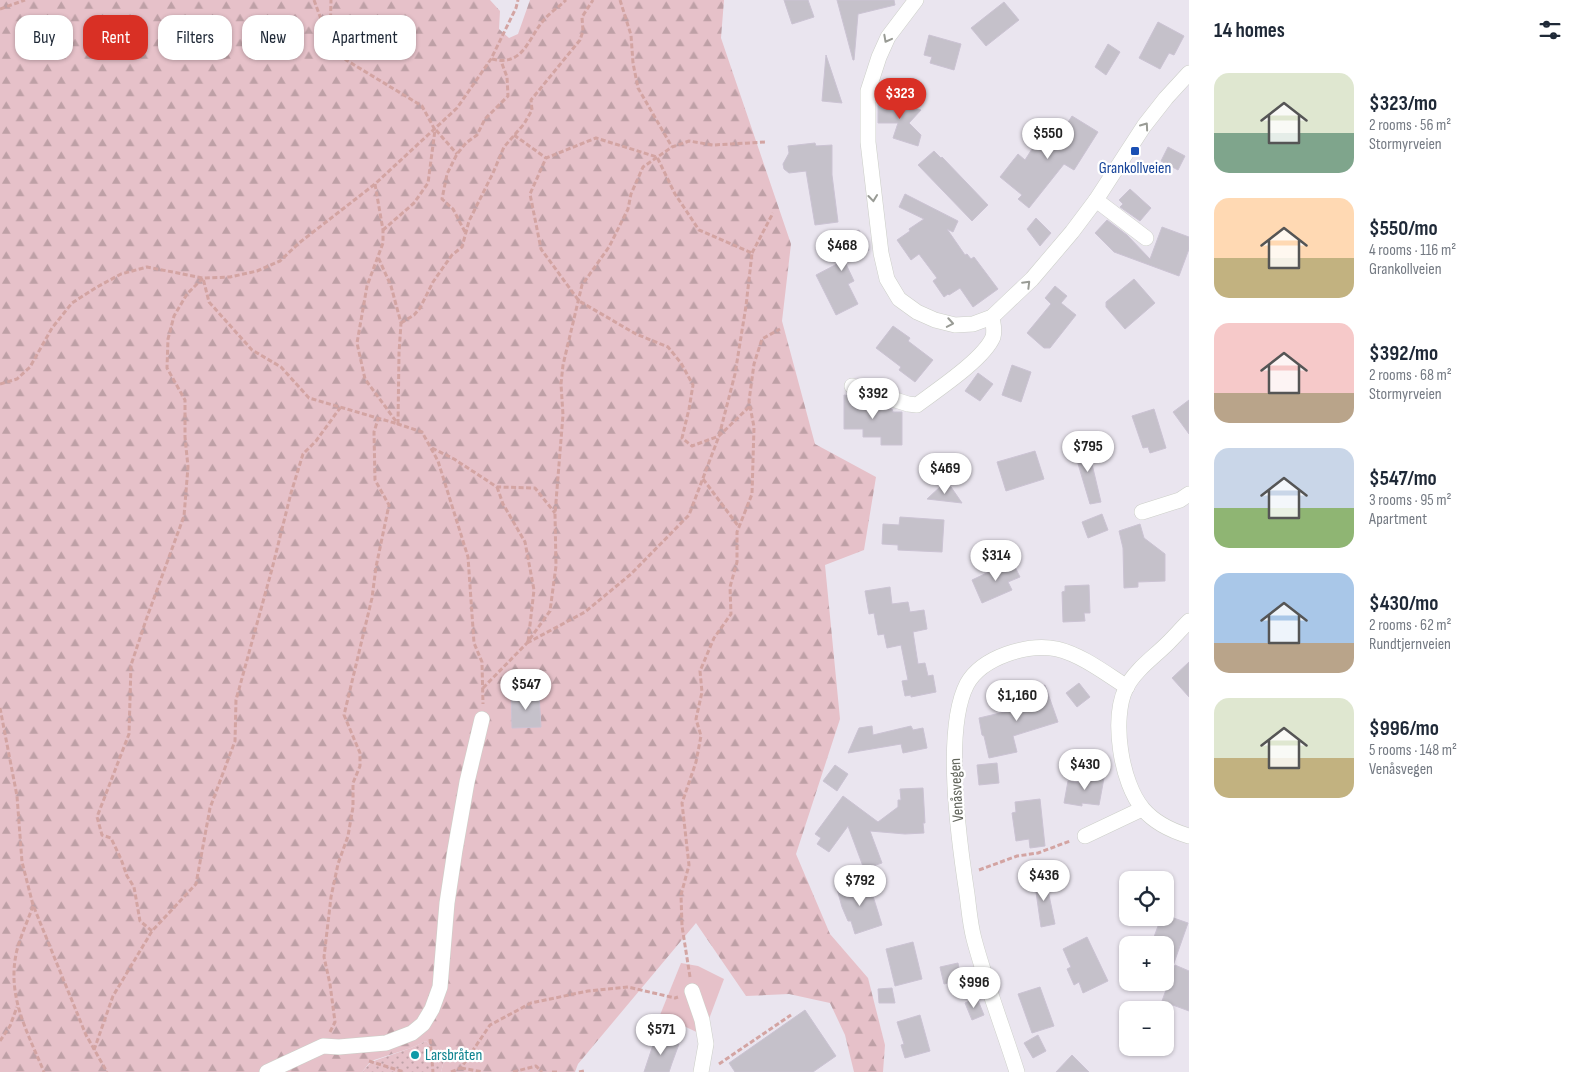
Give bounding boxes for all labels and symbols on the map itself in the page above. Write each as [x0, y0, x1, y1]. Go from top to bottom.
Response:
one-way arrow [884, 34, 894, 43]
pin: $323 [870, 78, 930, 120]
pin: $550 [1018, 118, 1078, 160]
one-way arrow [1139, 122, 1148, 132]
marker: Grankollveien [1129, 145, 1141, 157]
place label: Grankollveien [1099, 159, 1171, 178]
one-way arrow [867, 194, 878, 202]
pin: $468 [812, 230, 872, 272]
one-way arrow [1021, 281, 1030, 290]
one-way arrow [945, 318, 954, 328]
pin: $392 [843, 378, 903, 420]
pin: $795 [1058, 430, 1118, 473]
pin: $469 [915, 452, 975, 495]
pin: $314 [966, 540, 1026, 582]
pin: $547 [496, 668, 556, 711]
pin: $1,160 [976, 680, 1058, 722]
pin: $430 [1055, 748, 1115, 791]
street label: Venåsvegen [946, 758, 968, 822]
pin: $436 [1014, 860, 1074, 902]
pin: $792 [830, 864, 890, 907]
pin: $996 [944, 966, 1004, 1009]
pin: $571 [631, 1014, 691, 1056]
place label: Larsbråten [425, 1046, 482, 1065]
marker: Larsbråten [409, 1049, 421, 1061]

